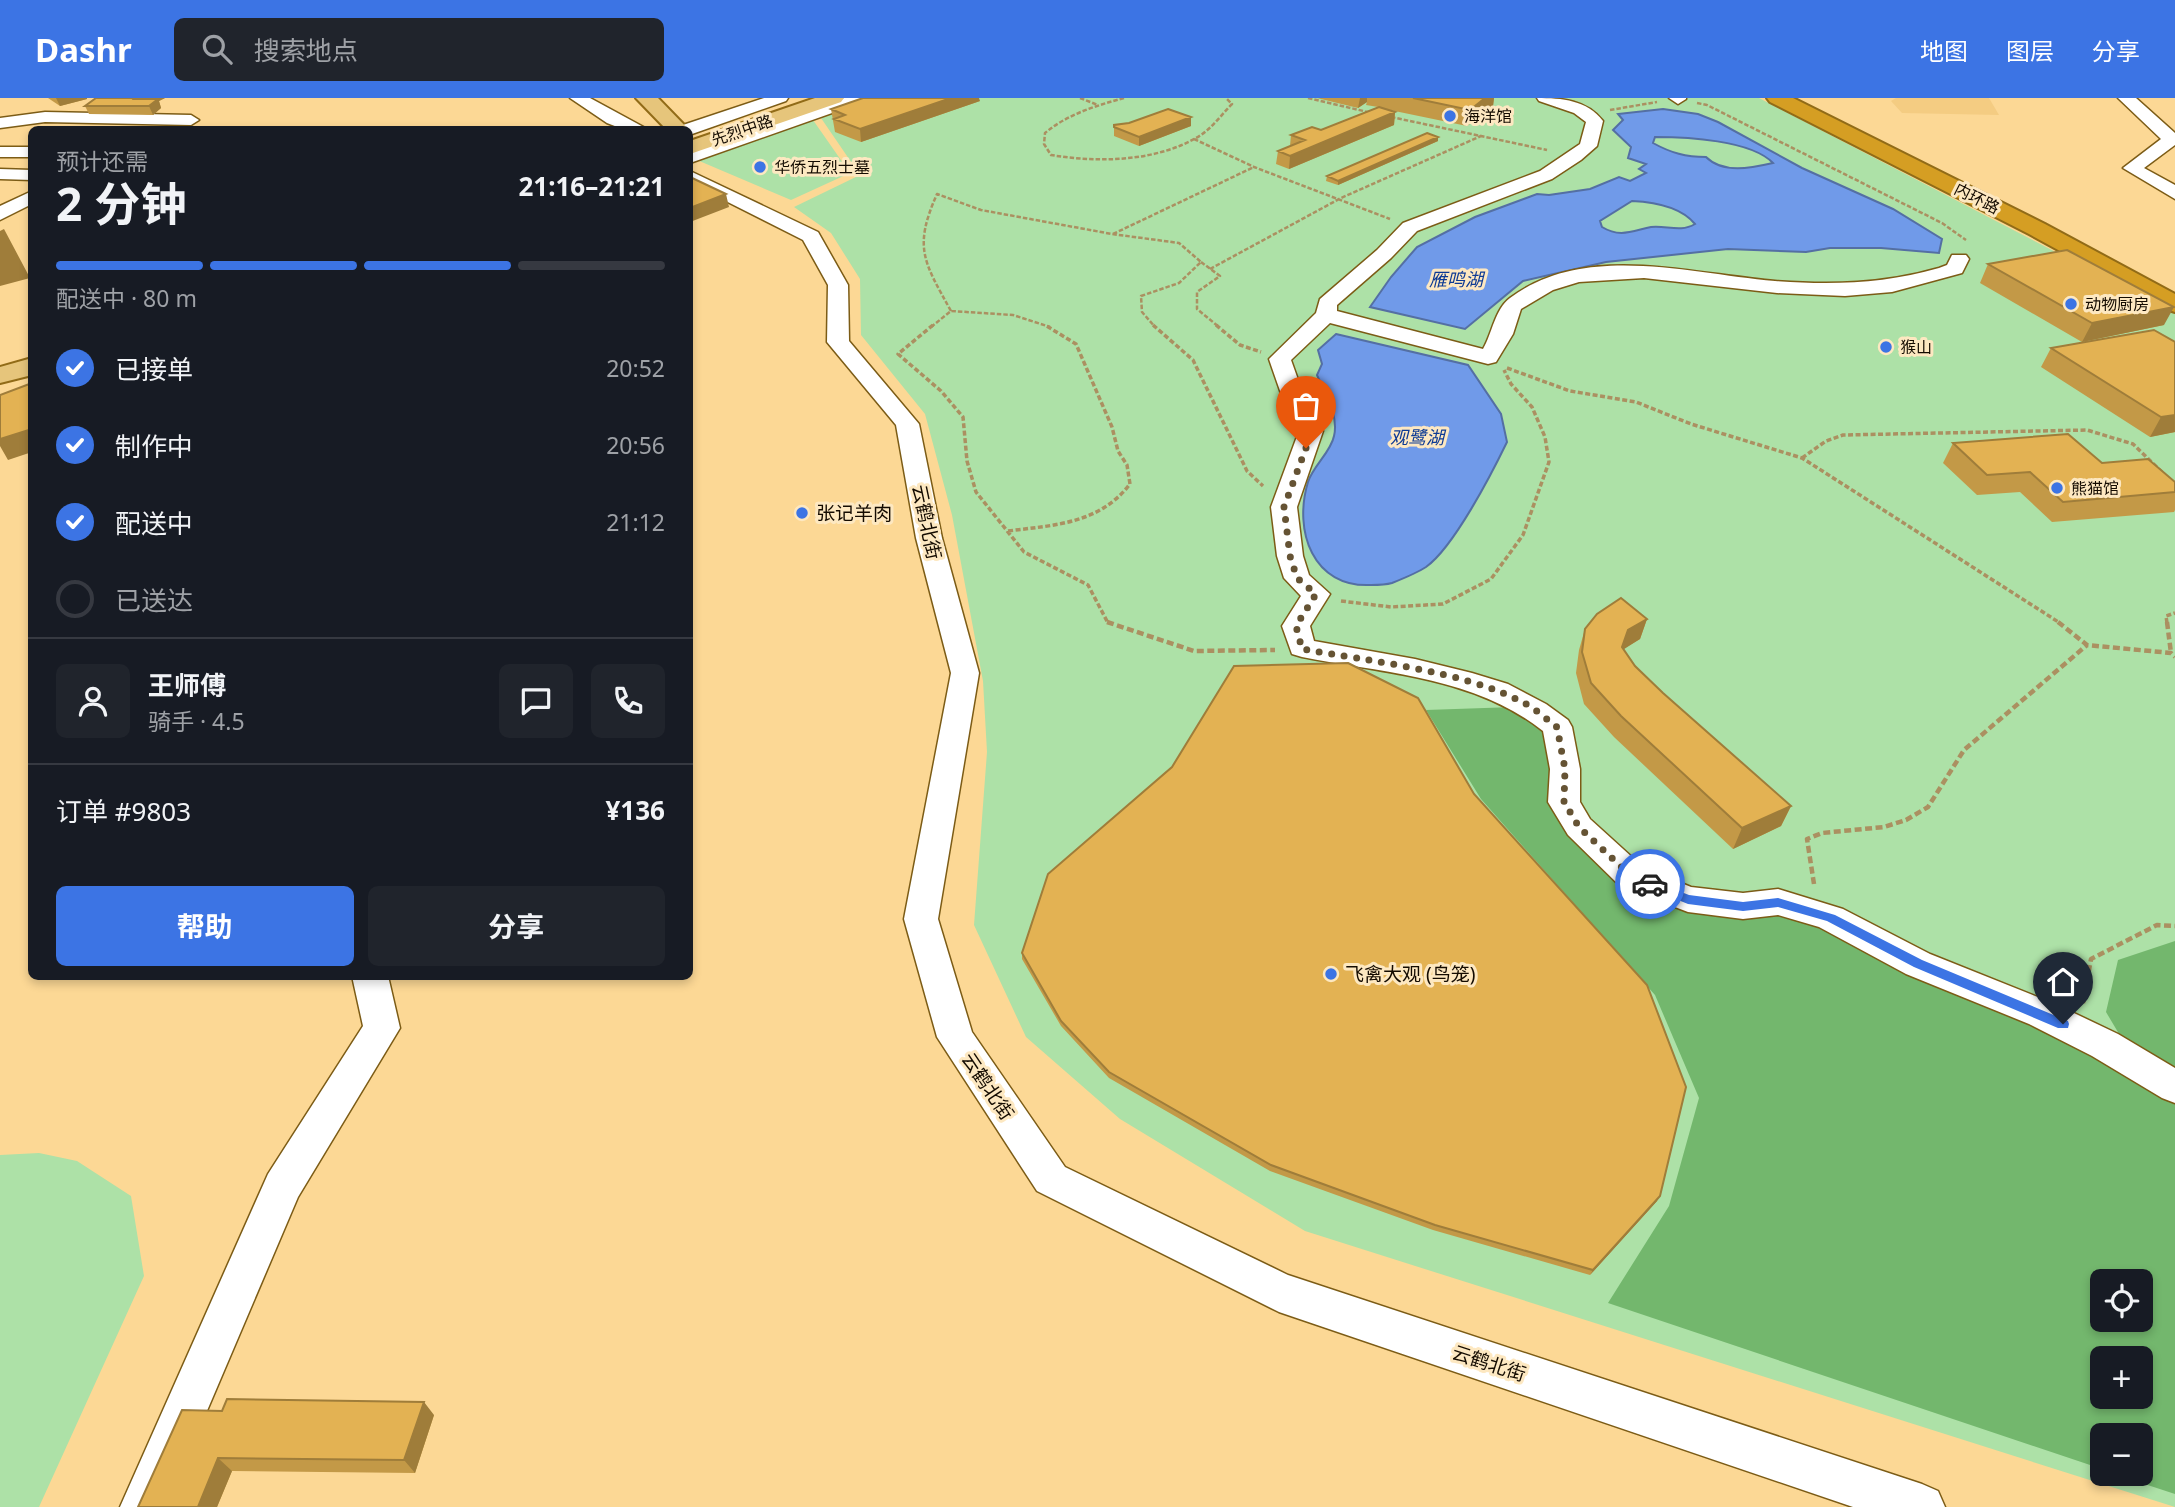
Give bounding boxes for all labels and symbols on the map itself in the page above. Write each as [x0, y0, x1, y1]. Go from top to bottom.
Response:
place label: 海洋馆 [1464, 105, 1512, 127]
marker: 海洋馆 [1442, 108, 1458, 124]
street label: 先烈中路 [708, 109, 776, 151]
place label: 华侨五烈士墓 [774, 156, 870, 178]
marker: 华侨五烈士墓 [752, 159, 768, 175]
street label: 内环路 [1951, 177, 2003, 219]
water label: 雁鸣湖 [1429, 267, 1486, 291]
place label: 动物厨房 [2085, 293, 2149, 315]
marker: 动物厨房 [2063, 296, 2079, 312]
place label: 猴山 [1900, 336, 1932, 358]
marker: 猴山 [1878, 339, 1894, 355]
pin [1276, 376, 1336, 448]
water label: 观鹭湖 [1390, 425, 1447, 449]
place label: 熊猫馆 [2071, 477, 2119, 499]
marker: 熊猫馆 [2049, 480, 2065, 496]
street label: 云鹤北街 [906, 482, 948, 562]
place label: 张记羊肉 [816, 500, 892, 526]
marker: 张记羊肉 [794, 505, 810, 521]
courier [1615, 849, 1685, 919]
pin [2033, 952, 2093, 1024]
place label: 飞禽大观 (鸟笼) [1345, 961, 1475, 987]
marker: 飞禽大观 (鸟笼) [1323, 966, 1339, 982]
street label: 云鹤北街 [956, 1047, 1020, 1125]
street label: 云鹤北街 [1449, 1339, 1529, 1387]

